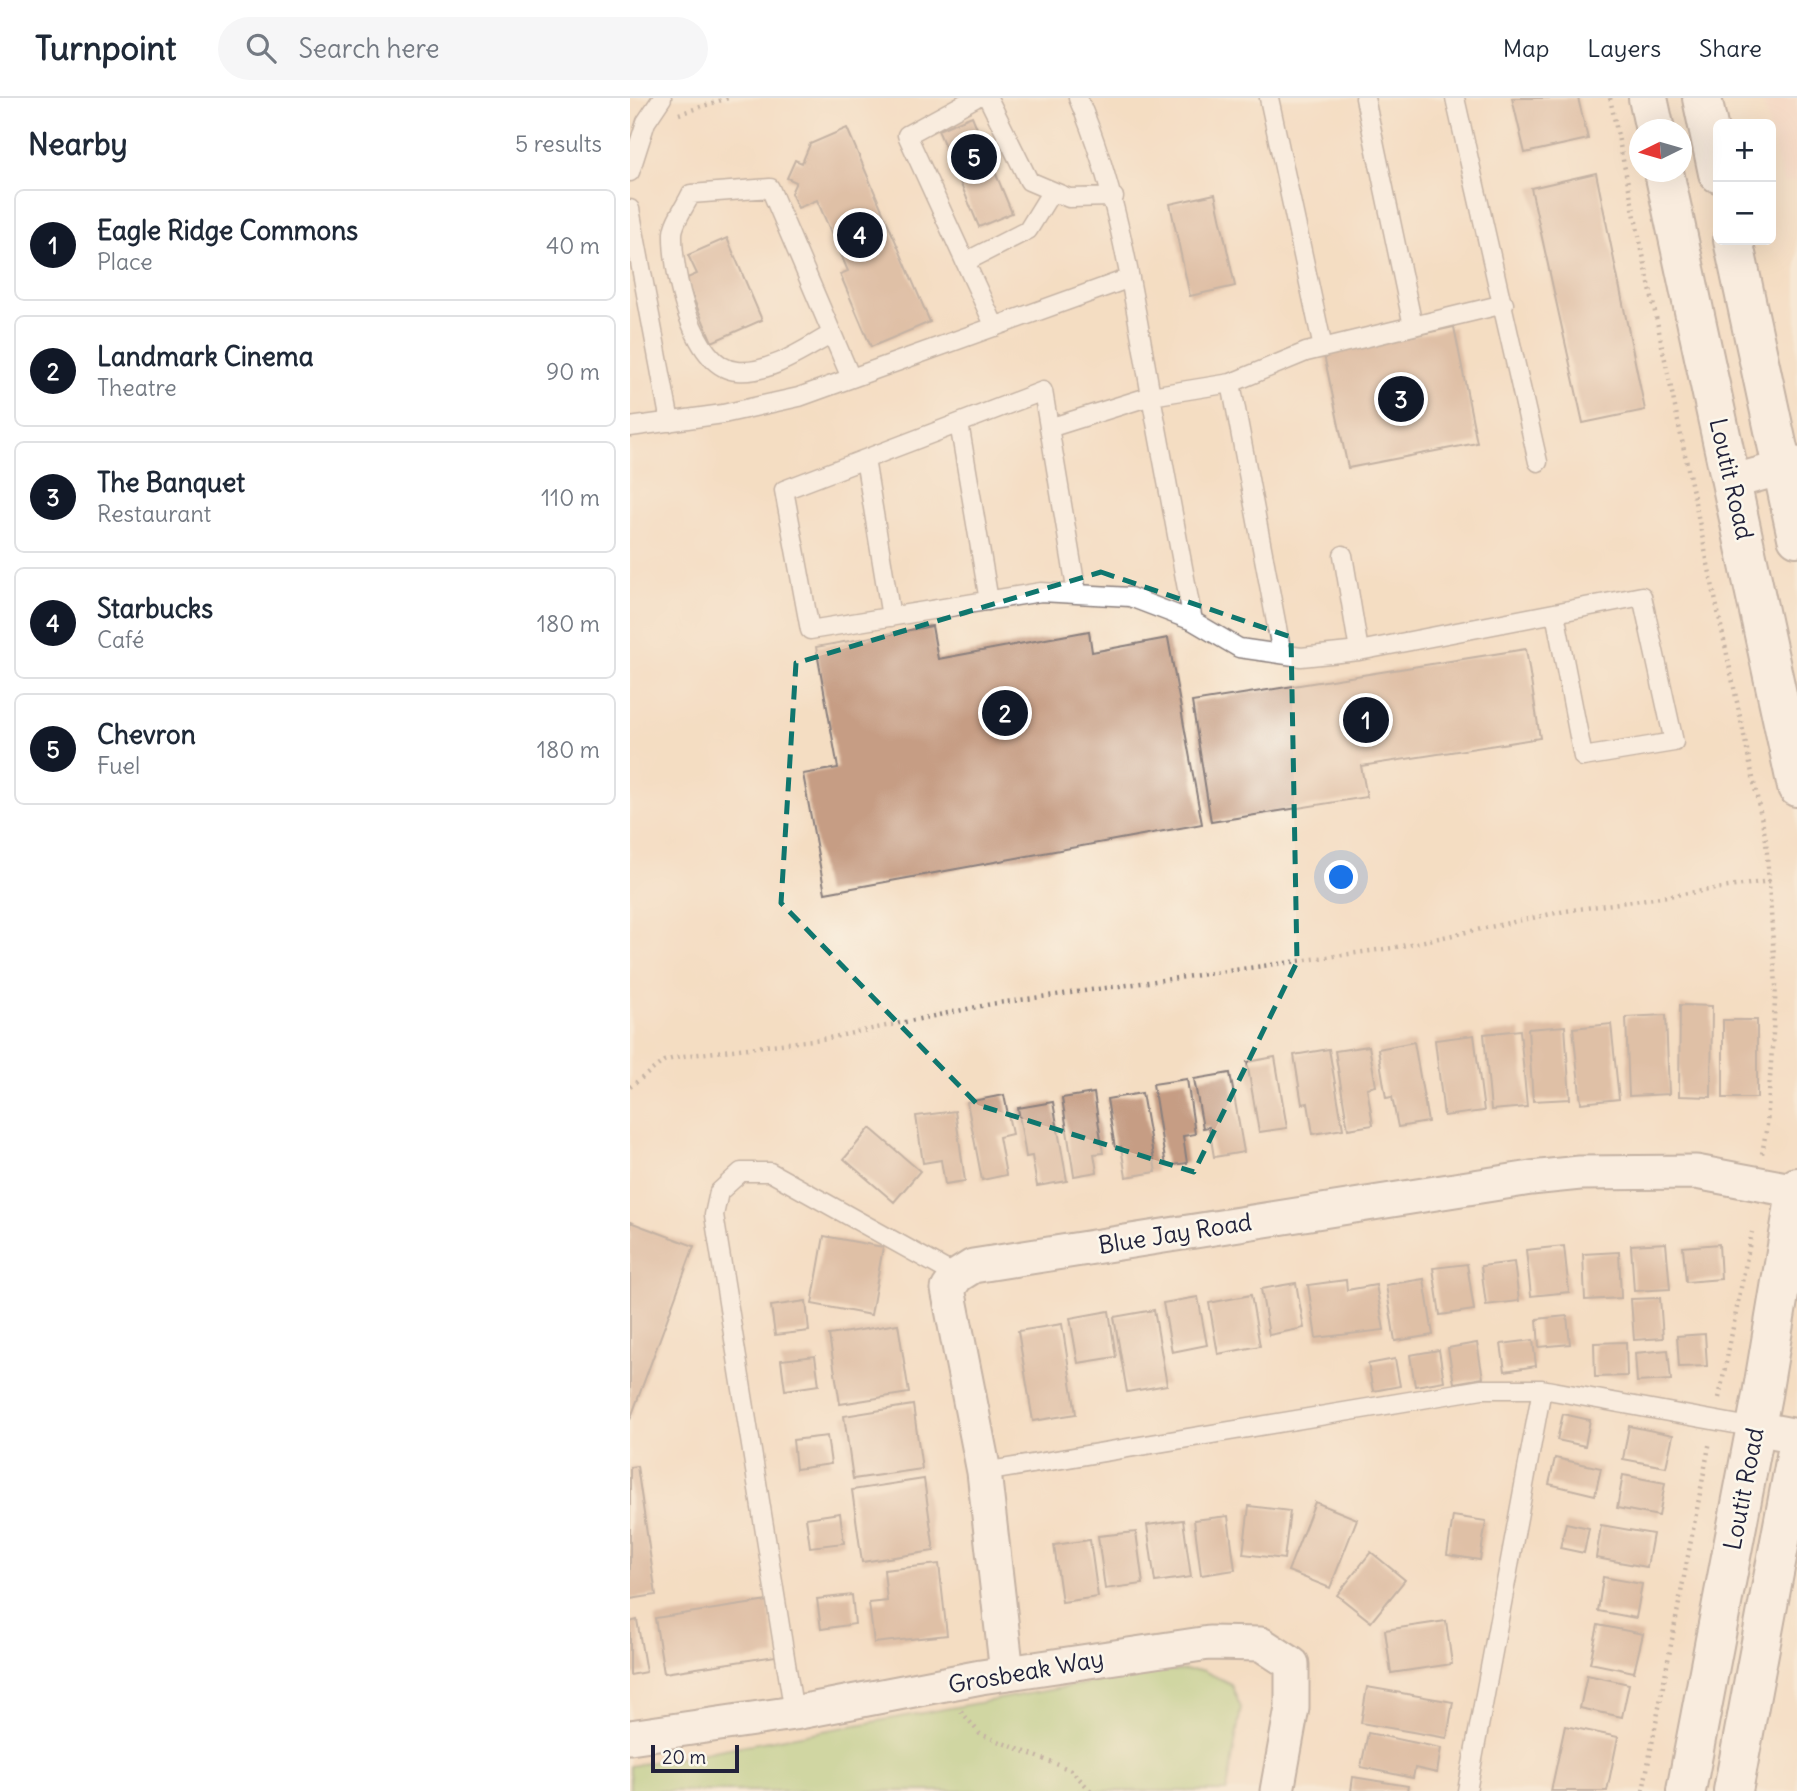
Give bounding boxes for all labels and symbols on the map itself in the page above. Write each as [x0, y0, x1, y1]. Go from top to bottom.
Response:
north arrow [1629, 119, 1692, 182]
pin: 5 [951, 131, 997, 183]
pin: 4 [837, 209, 883, 261]
pin: 3 [1378, 373, 1424, 425]
street label: Loutit Road [1703, 415, 1761, 542]
pin: 2 [982, 687, 1028, 739]
pin: 1 [1343, 694, 1389, 746]
your location [1324, 860, 1358, 894]
street label: Blue Jay Road [1096, 1206, 1254, 1260]
street label: Loutit Road [1716, 1425, 1770, 1552]
street label: Grosbeak Way [946, 1643, 1106, 1699]
scale bar [651, 1742, 738, 1774]

